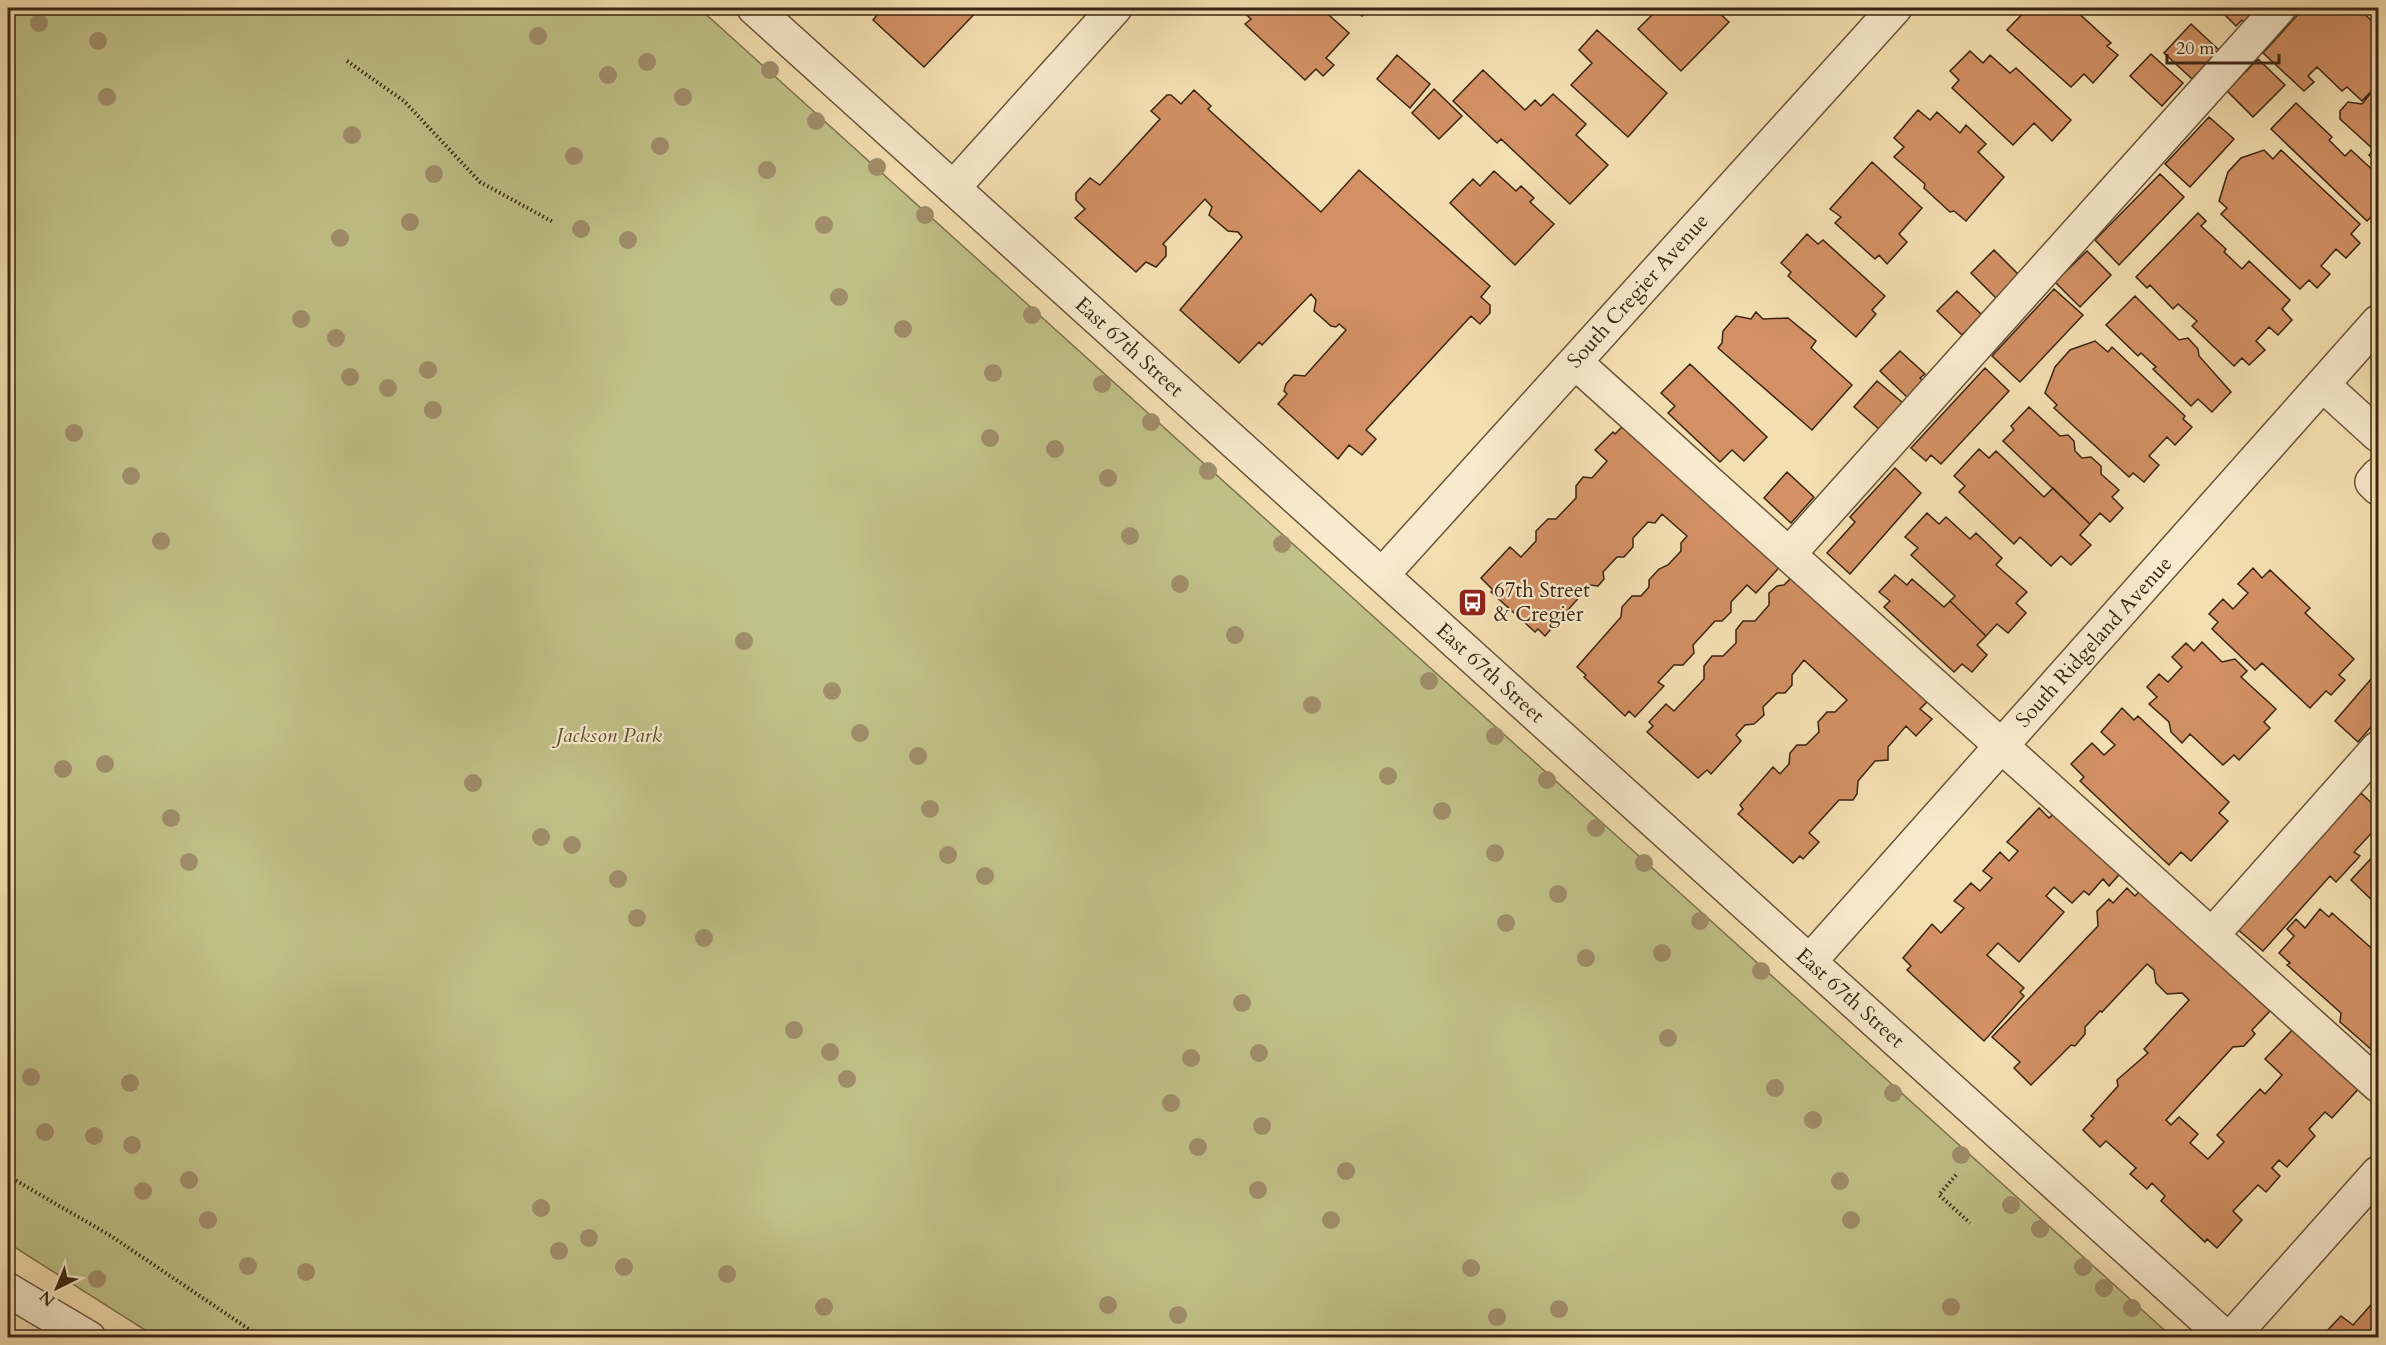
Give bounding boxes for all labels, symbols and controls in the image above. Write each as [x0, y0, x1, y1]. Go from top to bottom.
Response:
scale bar [2167, 27, 2280, 65]
text: 20 m [2176, 36, 2215, 61]
street label: South Cregier Avenue [1561, 207, 1715, 375]
street label: East 67th Street [1068, 290, 1190, 404]
street label: South Ridgeland Avenue [2009, 550, 2179, 734]
place label: 67th Street & Cregier [1494, 576, 1590, 629]
bus stop icon: 67th Street & Cregier [1457, 586, 1489, 618]
street label: East 67th Street [1429, 616, 1551, 730]
park label: Jackson Park [551, 721, 663, 750]
street label: East 67th Street [1789, 941, 1911, 1055]
north arrow [27, 1258, 87, 1318]
text: N [35, 1285, 60, 1311]

